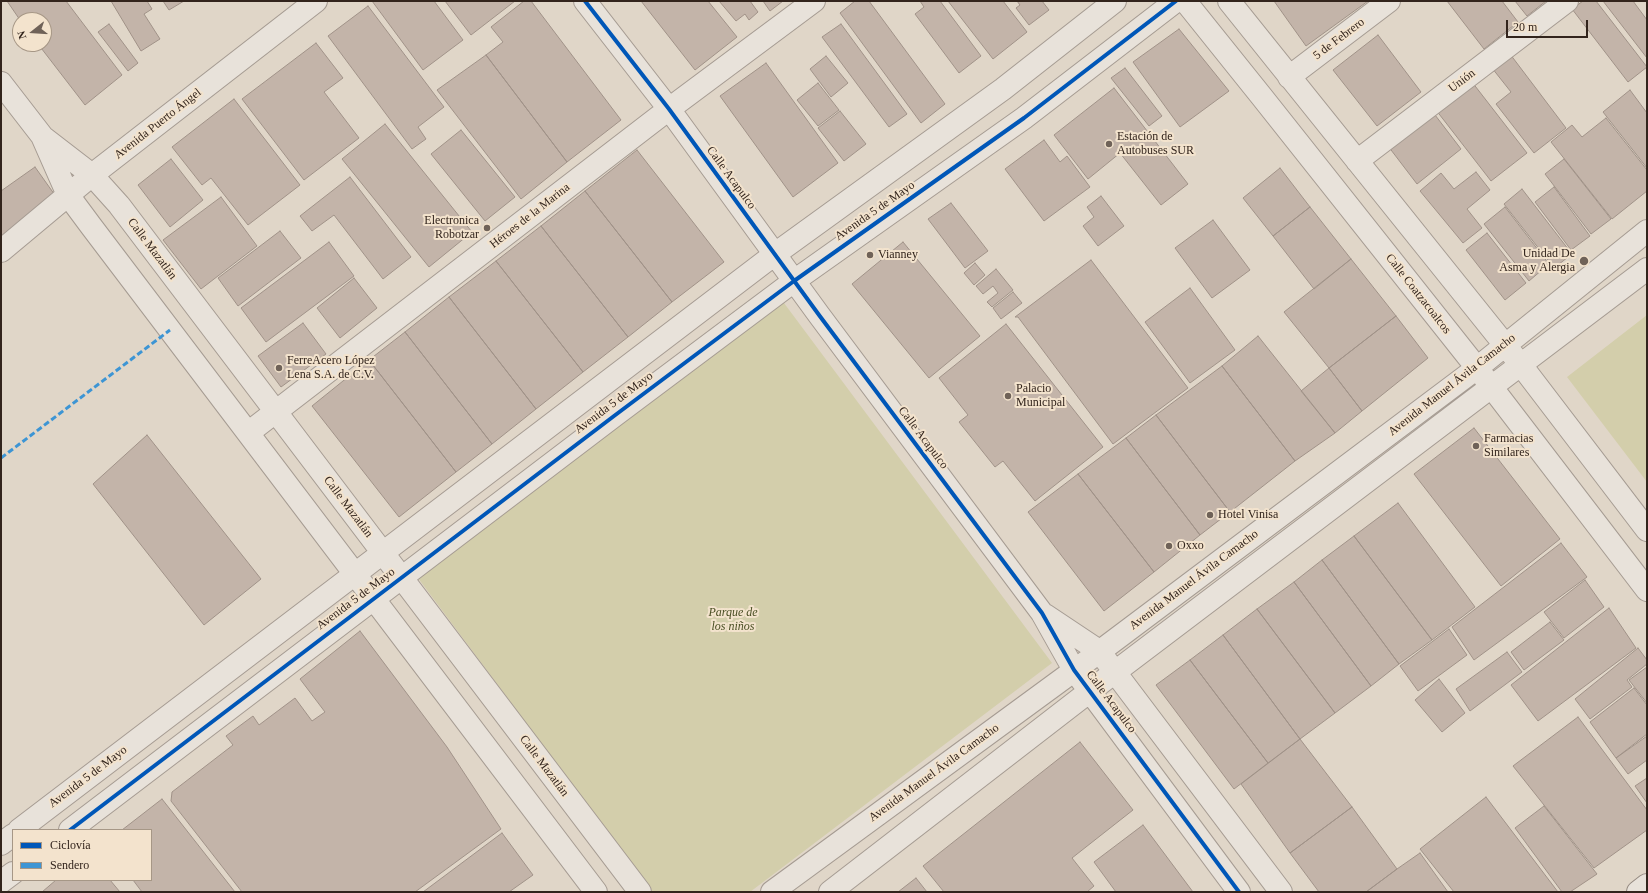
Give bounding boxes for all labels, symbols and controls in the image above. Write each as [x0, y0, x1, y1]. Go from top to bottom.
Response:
north arrow [12, 12, 52, 52]
scale bar [1508, 12, 1590, 38]
street label: 5 de Febrero [1310, 15, 1368, 63]
text: 20 m [1513, 20, 1537, 34]
text: N [15, 30, 28, 41]
street label: Unión [1446, 66, 1478, 96]
street label: Avenida Puerto Ángel [112, 86, 204, 162]
place label: Estación de Autobuses SUR [1117, 130, 1194, 158]
marker: Estación de Autobuses SUR [1104, 139, 1114, 149]
street label: Calle Acapulco [703, 144, 759, 212]
street label: Avenida 5 de Mayo [832, 178, 918, 244]
street label: Héroes de la Marina [487, 180, 573, 252]
place label: Electronica Robotzar [424, 214, 479, 242]
street label: Calle Mazatlán [124, 216, 180, 282]
marker: Electronica Robotzar [482, 223, 492, 233]
place label: Unidad De Asma y Alergia [1499, 247, 1575, 275]
place label: Vianney [878, 248, 918, 262]
marker: Vianney [865, 250, 875, 260]
street label: Calle Coatzacoalcos [1382, 251, 1454, 337]
marker: Unidad De Asma y Alergia [1578, 255, 1590, 267]
street label: Avenida Manuel Ávila Camacho [1386, 331, 1518, 439]
place label: FerreAcero López Lena S.A. de C.V. [287, 354, 375, 382]
marker: FerreAcero López Lena S.A. de C.V. [274, 363, 284, 373]
street label: Avenida 5 de Mayo [572, 369, 656, 437]
place label: Palacio Municipal [1016, 382, 1065, 410]
marker: Palacio Municipal [1003, 391, 1013, 401]
street label: Calle Acapulco [895, 404, 951, 472]
place label: Farmacias Similares [1484, 432, 1533, 460]
marker: Farmacias Similares [1471, 441, 1481, 451]
street label: Calle Mazatlán [320, 474, 376, 540]
place label: Hotel Vinisa [1218, 508, 1278, 522]
marker: Hotel Vinisa [1205, 510, 1215, 520]
street label: Avenida Manuel Ávila Camacho [1127, 527, 1261, 633]
place label: Oxxo [1177, 539, 1204, 553]
marker: Oxxo [1164, 541, 1174, 551]
street label: Avenida 5 de Mayo [314, 565, 398, 633]
park label: Parque de los niños [708, 606, 758, 634]
street label: Calle Acapulco [1083, 668, 1139, 736]
street label: Avenida Manuel Ávila Camacho [866, 721, 1002, 825]
street label: Calle Mazatlán [516, 733, 572, 799]
street label: Avenida 5 de Mayo [46, 743, 130, 811]
legend [12, 829, 152, 881]
text: Ciclovía [50, 838, 91, 852]
text: Sendero [50, 858, 89, 872]

